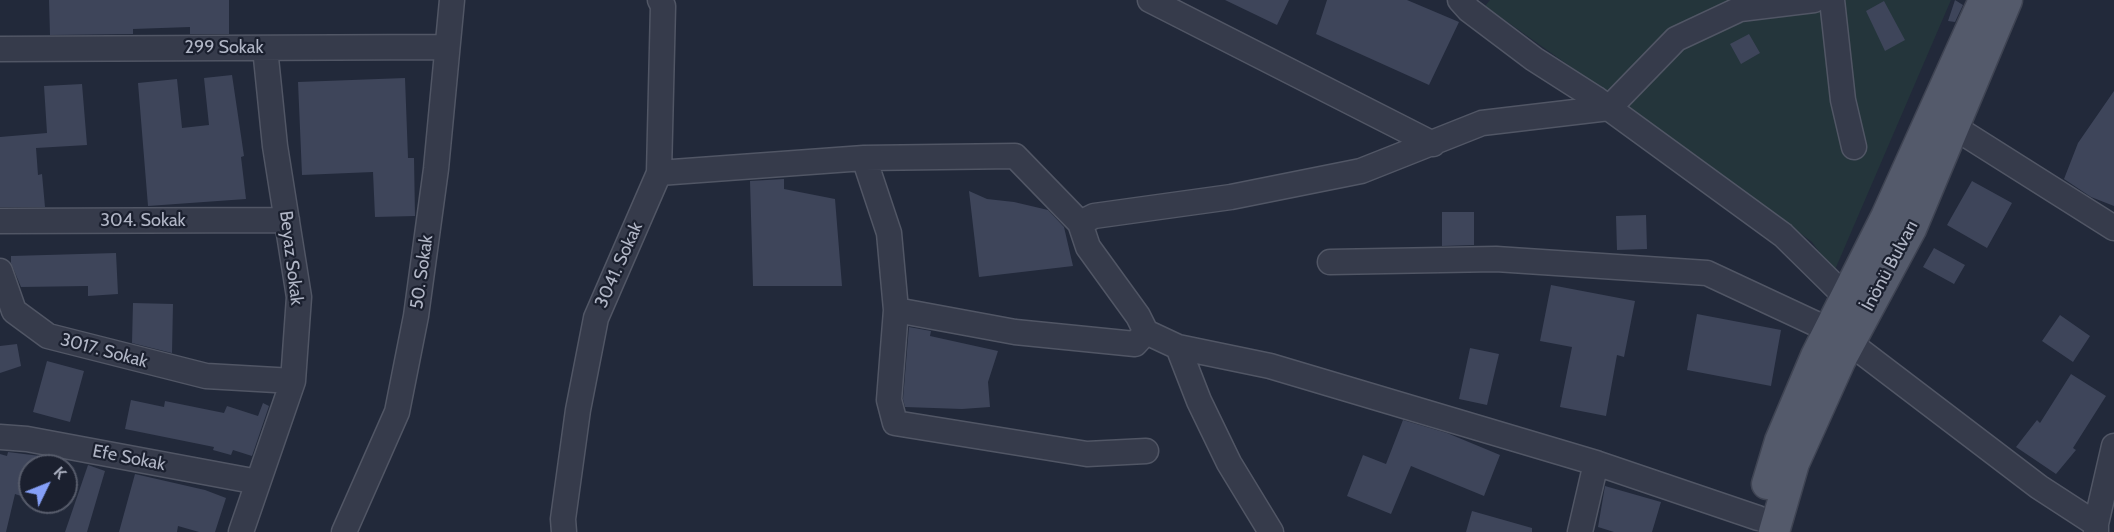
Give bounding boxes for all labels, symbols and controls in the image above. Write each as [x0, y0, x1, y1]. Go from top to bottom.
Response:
street label: 299 Sokak [184, 37, 264, 59]
street label: Beyaz Sokak [274, 209, 308, 307]
street label: 304. Sokak [100, 210, 186, 232]
street label: İnönü Bulvarı [1857, 217, 1923, 315]
street label: 3041. Sokak [591, 219, 647, 311]
street label: 50. Sokak [406, 233, 438, 311]
street label: 3017. Sokak [58, 329, 150, 373]
street label: Efe Sokak [91, 440, 167, 476]
north arrow [18, 454, 78, 514]
text: K [50, 463, 70, 483]

